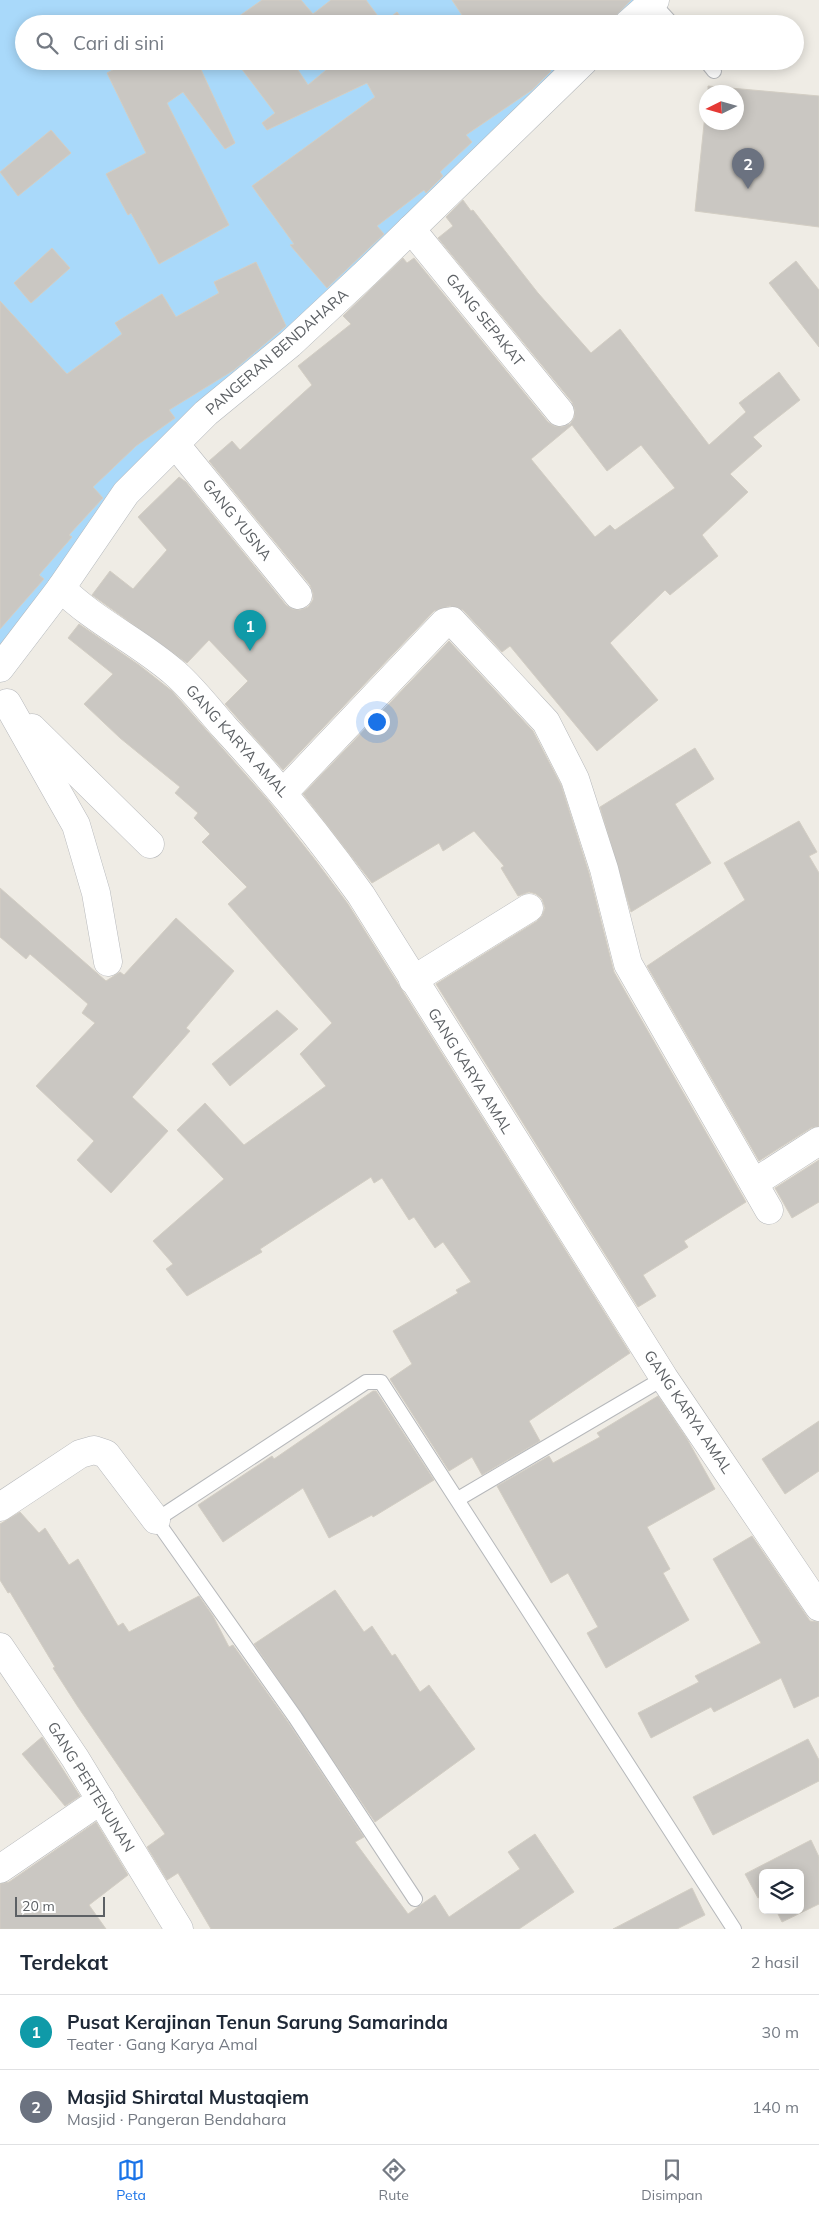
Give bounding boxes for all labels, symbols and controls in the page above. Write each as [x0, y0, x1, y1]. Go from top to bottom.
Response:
search box [15, 15, 804, 70]
icon: search [33, 29, 61, 57]
text: Cari di sini [73, 31, 164, 55]
north arrow [699, 85, 744, 130]
pin: 2 [732, 148, 764, 189]
street label: GANG SEPAKAT [442, 269, 529, 370]
street label: PANGERAN BENDAHARA [201, 284, 352, 419]
street label: GANG YUSNA [199, 475, 276, 564]
pin: 1 [234, 610, 266, 651]
street label: GANG KARYA AMAL [182, 681, 293, 801]
your location [364, 709, 390, 735]
street label: GANG KARYA AMAL [424, 1004, 517, 1137]
street label: GANG KARYA AMAL [640, 1346, 737, 1477]
street label: GANG PERTENUNAN [44, 1718, 139, 1855]
map controls [759, 1869, 804, 1914]
button: layers [759, 1869, 804, 1914]
scale bar [15, 1894, 105, 1917]
text: 20 m [22, 1897, 55, 1915]
text: Terdekat [20, 1949, 108, 1975]
text: 2 hasil [751, 1952, 799, 1972]
text: Pusat Kerajinan Tenun Sarung Samarinda [67, 2010, 448, 2034]
text: 1 [31, 2022, 41, 2042]
text: 30 m [762, 2022, 799, 2042]
text: Teater · Gang Karya Amal [67, 2034, 258, 2054]
text: Masjid Shiratal Mustaqiem [67, 2085, 309, 2109]
text: 2 [31, 2097, 41, 2117]
text: 140 m [752, 2097, 799, 2117]
text: Masjid · Pangeran Bendahara [67, 2109, 286, 2129]
tab: Peta [116, 2156, 146, 2204]
tab: Rute [379, 2156, 409, 2204]
tab: Disimpan [641, 2156, 703, 2204]

